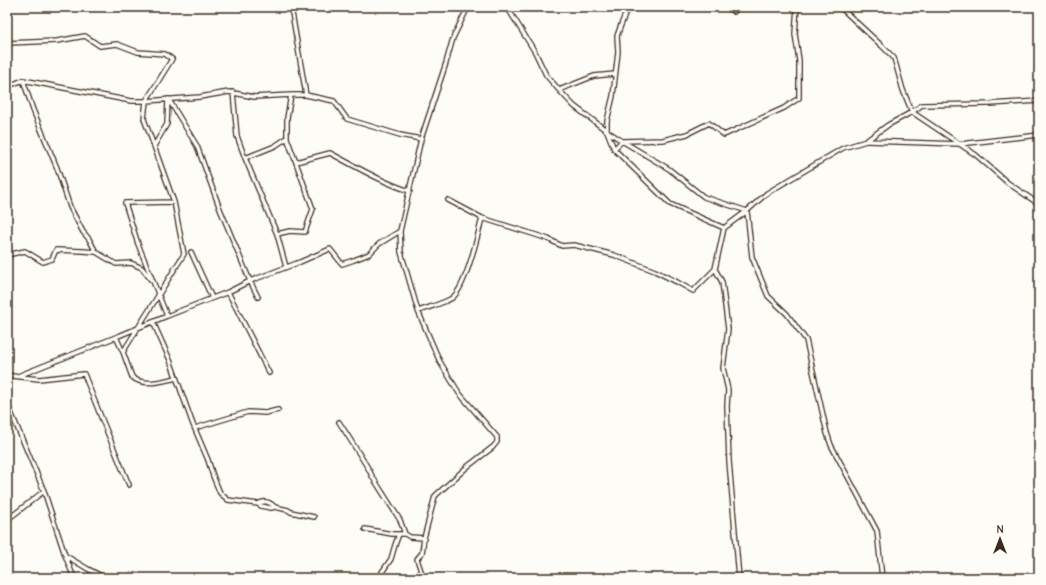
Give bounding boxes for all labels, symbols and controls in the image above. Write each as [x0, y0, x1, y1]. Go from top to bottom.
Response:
north arrow [980, 519, 1020, 559]
text: N [996, 523, 1004, 536]

